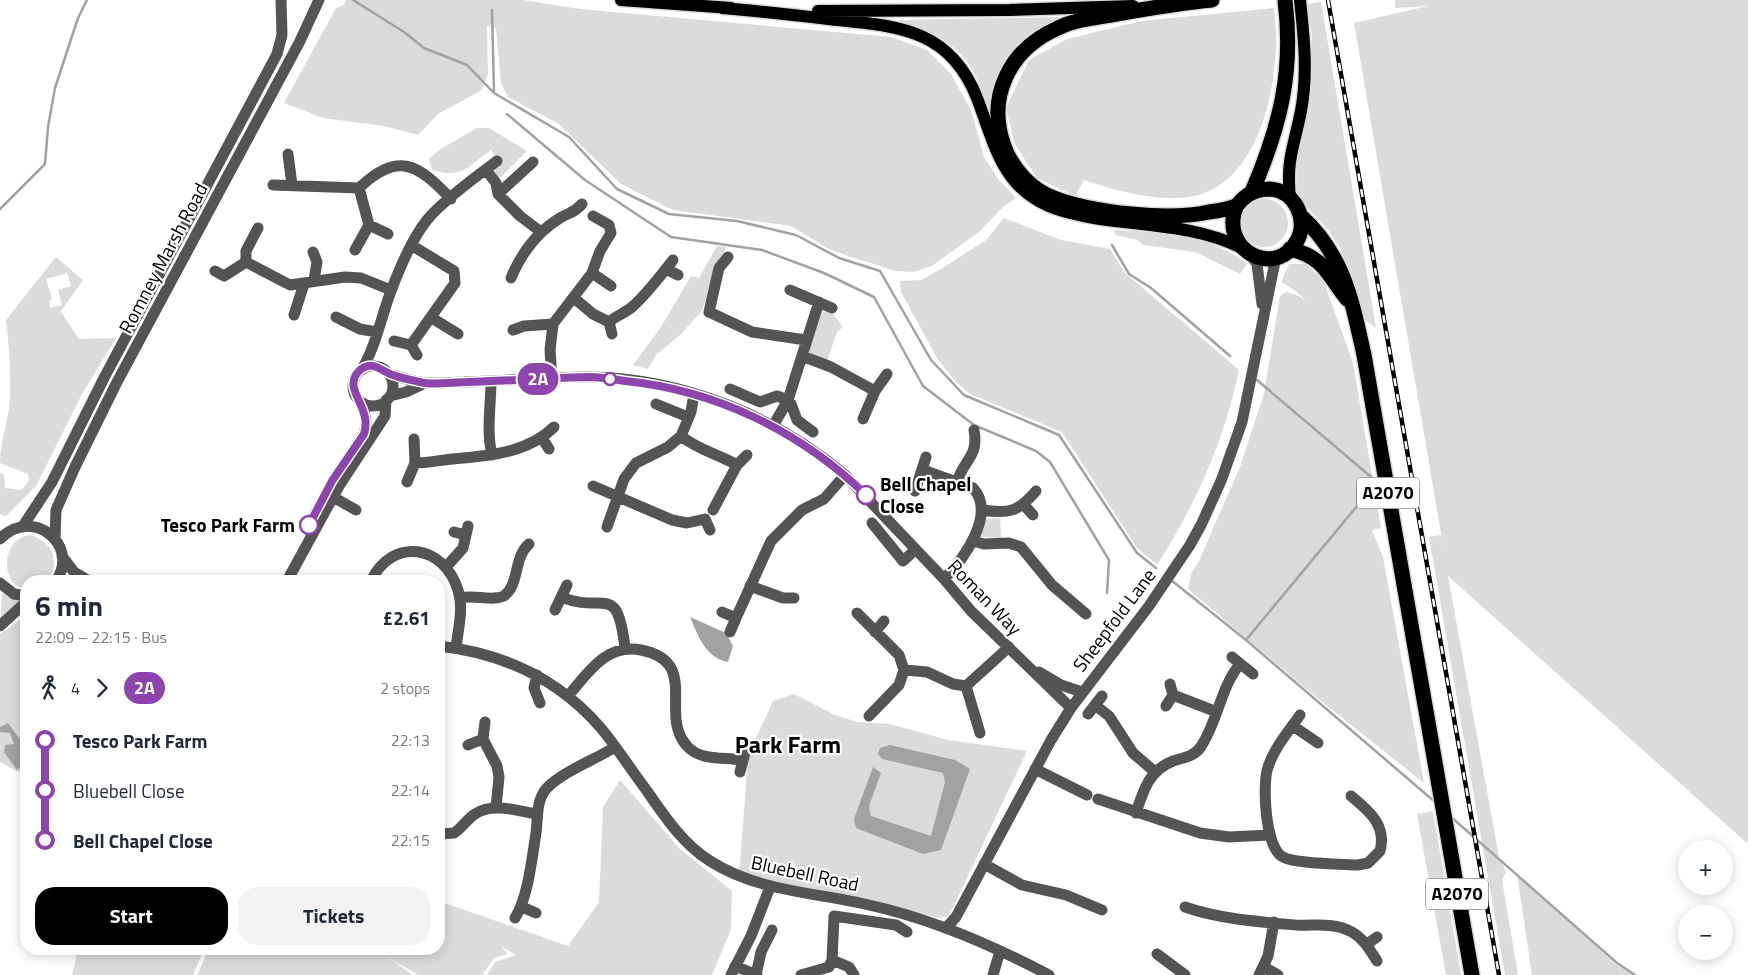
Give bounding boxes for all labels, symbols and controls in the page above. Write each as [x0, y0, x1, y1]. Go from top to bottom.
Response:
street label: Romney Marsh Road [111, 177, 215, 338]
line badge: 2A [516, 363, 560, 395]
text: 2A [528, 365, 548, 392]
unlabelled marker [603, 372, 617, 386]
place label: Bell Chapel Close [880, 469, 971, 520]
road number: A2070 [1357, 478, 1419, 508]
marker: Bell Chapel Close [856, 485, 876, 505]
place label: Tesco Park Farm [161, 510, 295, 539]
marker: Tesco Park Farm [299, 515, 319, 535]
street label: Roman Way [941, 552, 1029, 641]
street label: Sheepfold Lane [1065, 562, 1162, 678]
text: 6 min [35, 584, 103, 627]
text: £2.61 [383, 603, 430, 632]
text: 22:09 – 22:15 · Bus [35, 625, 167, 649]
icon: walk [35, 674, 63, 702]
icon: forward [88, 674, 116, 702]
text: 2A [134, 674, 155, 701]
text: 4 [71, 676, 80, 700]
text: 2 stops [380, 676, 430, 700]
text: Tesco Park Farm [73, 726, 207, 755]
district label: Park Farm [735, 726, 841, 762]
text: 22:13 [391, 728, 430, 752]
text: Bluebell Close [73, 776, 185, 805]
text: 22:14 [391, 778, 430, 802]
text: Bell Chapel Close [73, 826, 213, 855]
text: 22:15 [391, 828, 430, 852]
map controls [1678, 840, 1733, 960]
button: + [1678, 840, 1733, 895]
street label: Bluebell Road [749, 847, 862, 898]
road number: A2070 [1426, 879, 1488, 910]
button: Start [35, 887, 228, 945]
button: Tickets [238, 887, 430, 945]
button: − [1678, 905, 1733, 960]

